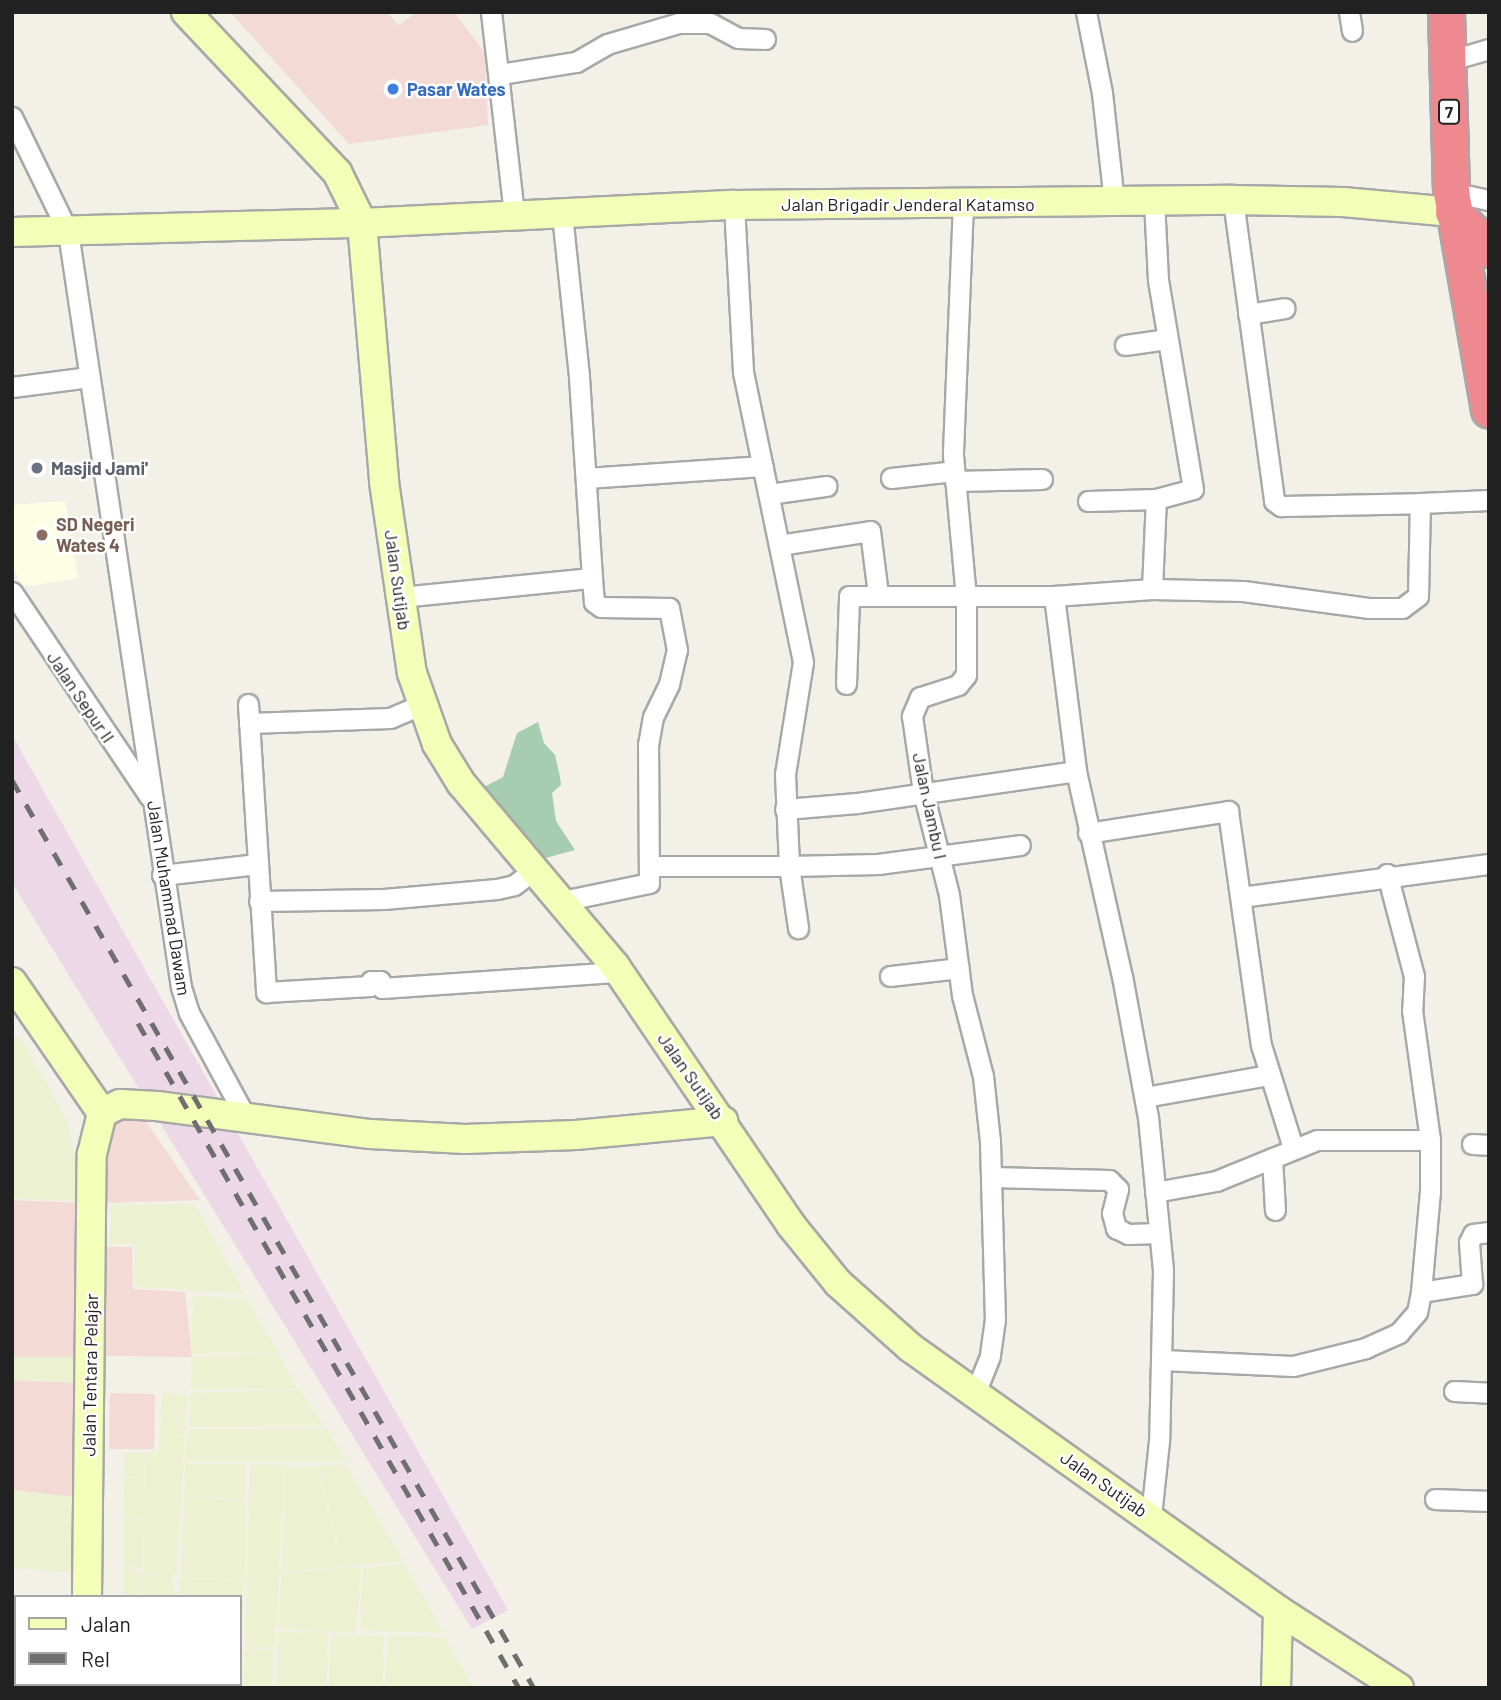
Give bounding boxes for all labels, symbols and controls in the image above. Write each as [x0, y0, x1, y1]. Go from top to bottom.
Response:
place label: Pasar Wates [407, 78, 506, 100]
marker: Pasar Wates [385, 81, 401, 97]
road number: 7 [1437, 100, 1461, 124]
street label: Jalan Brigadir Jenderal Katamso [781, 193, 1035, 215]
place label: Masjid Jami' [51, 457, 148, 479]
marker: Masjid Jami' [29, 460, 45, 476]
place label: SD Negeri Wates 4 [56, 514, 135, 556]
marker: SD Negeri Wates 4 [34, 527, 50, 543]
street label: Jalan Sutijab [380, 529, 416, 631]
street label: Jalan Sepur II [43, 647, 119, 747]
street label: Jalan Jambu I [908, 751, 952, 861]
street label: Jalan Muhammad Dawam [143, 799, 195, 997]
street label: Jalan Sutijab [653, 1028, 729, 1124]
street label: Jalan Tentara Pelajar [78, 1293, 102, 1457]
street label: Jalan Sutijab [1056, 1446, 1152, 1522]
legend [14, 1595, 242, 1686]
text: Jalan [81, 1611, 131, 1636]
text: Rel [81, 1646, 110, 1671]

